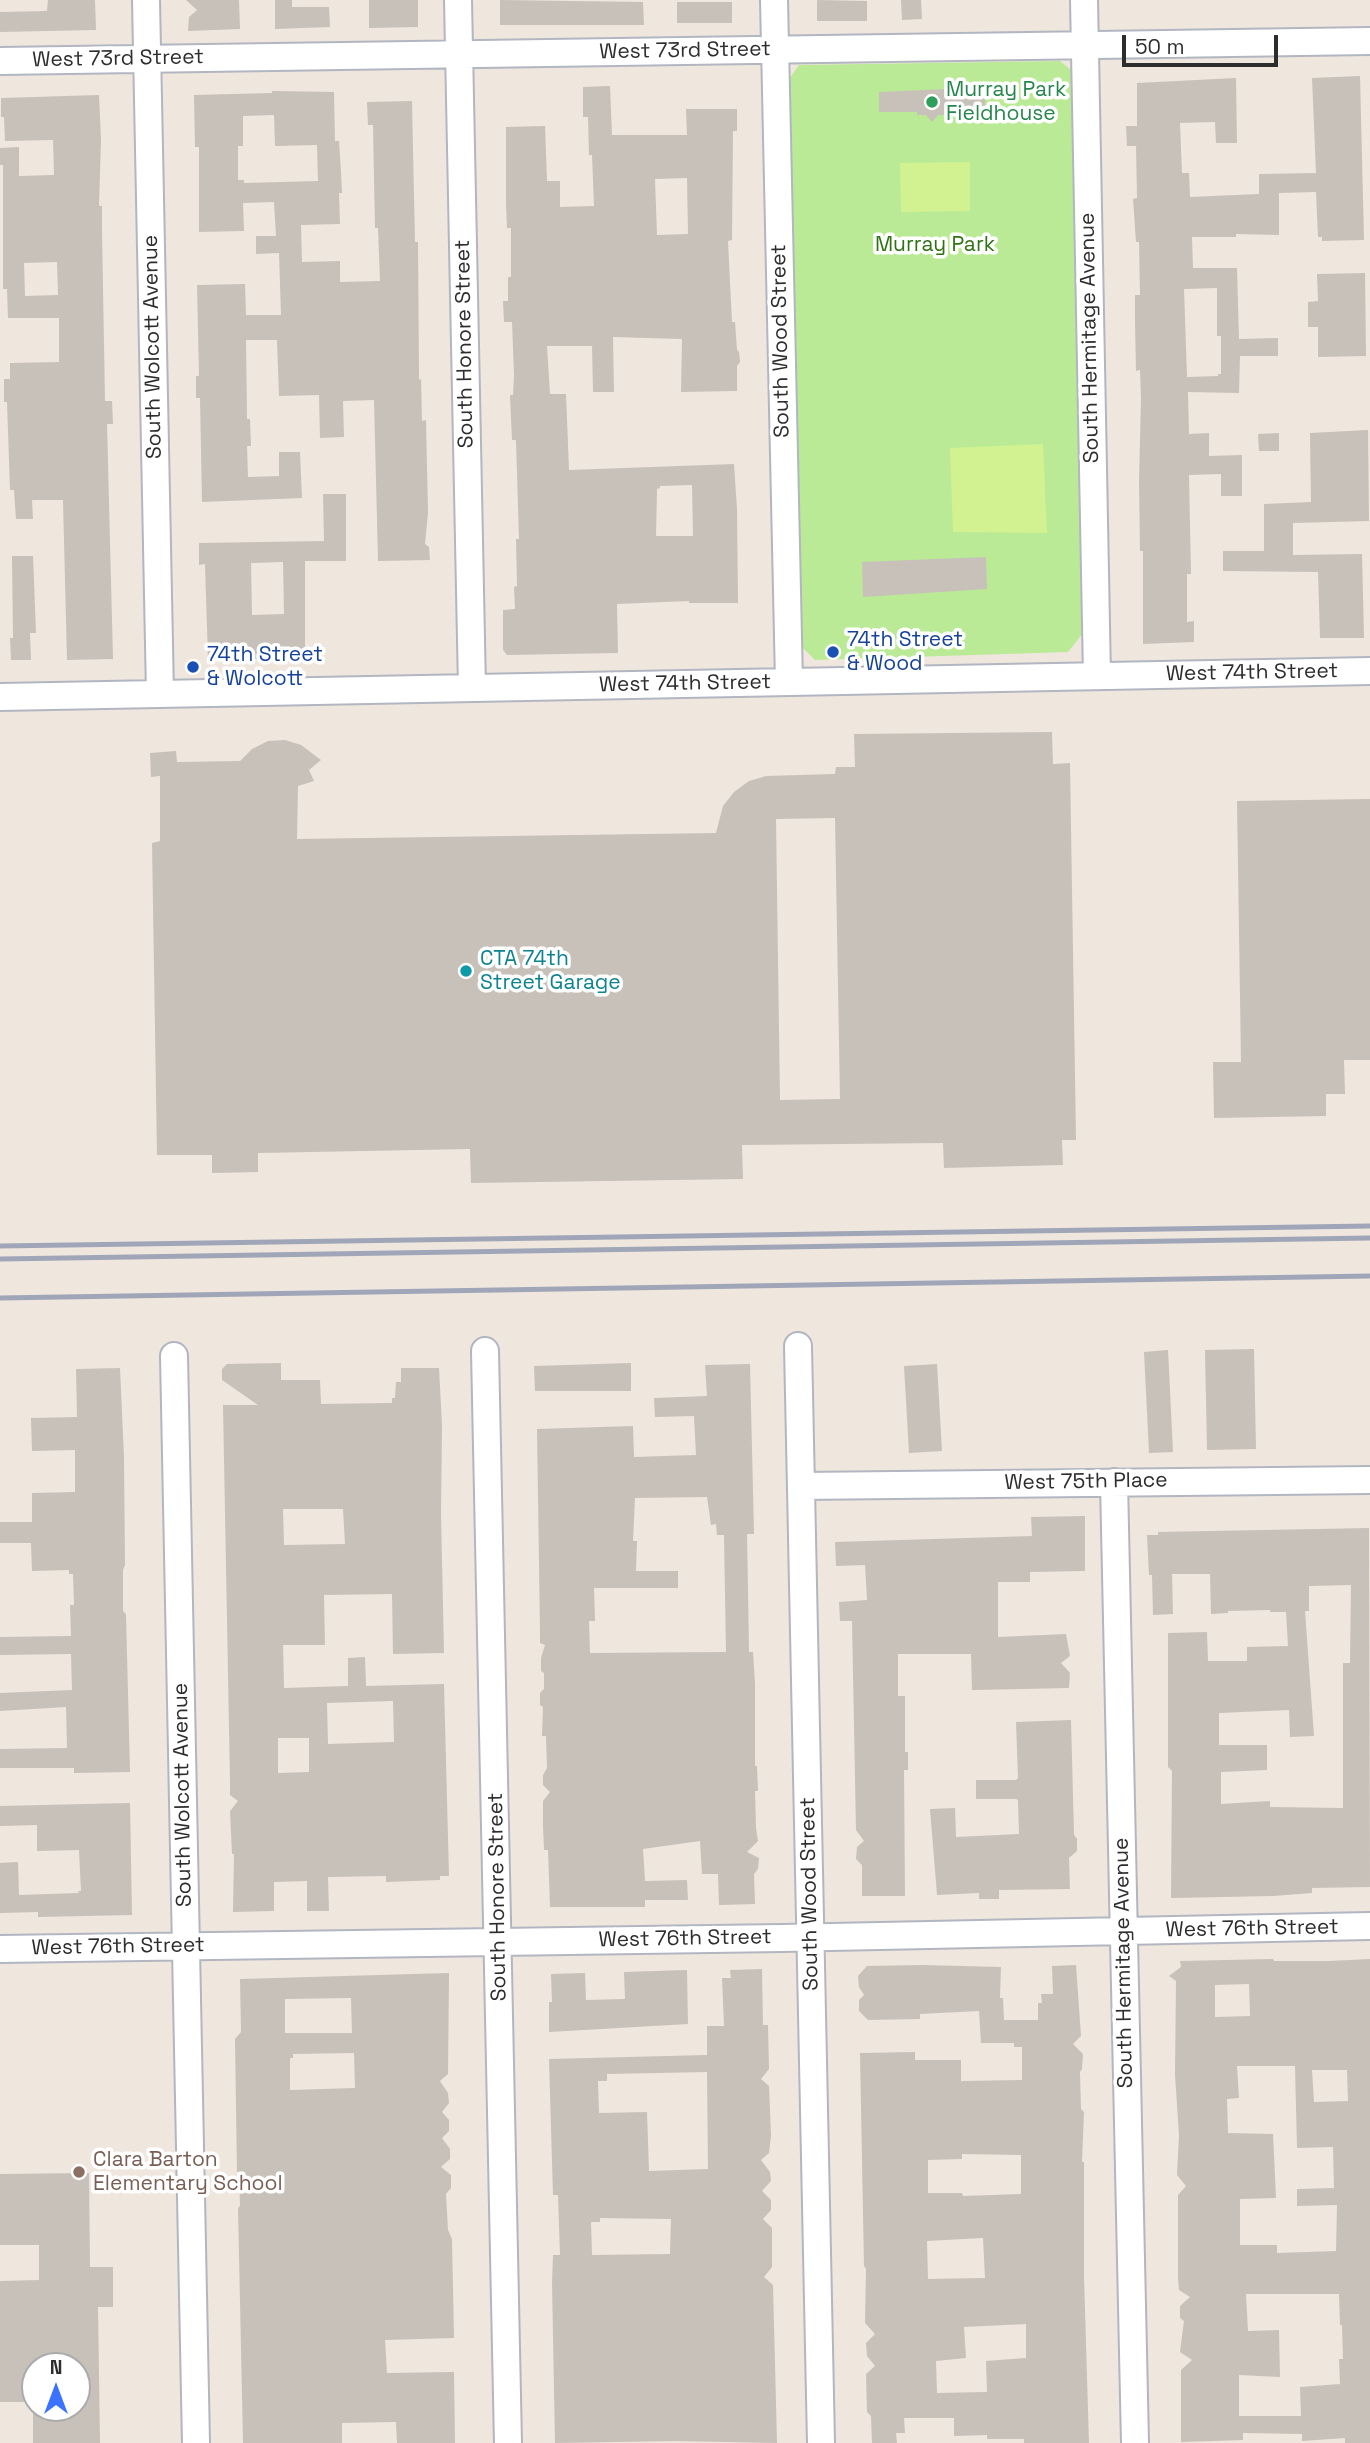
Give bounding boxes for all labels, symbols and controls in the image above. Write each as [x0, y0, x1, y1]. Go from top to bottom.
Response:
scale bar [1125, 21, 1281, 65]
text: 50 m [1135, 33, 1185, 60]
street label: West 73rd Street [599, 37, 771, 65]
street label: West 73rd Street [32, 45, 204, 73]
place label: Murray Park Fieldhouse [946, 77, 1066, 127]
marker: Murray Park Fieldhouse [924, 94, 940, 110]
street label: South Hermitage Avenue [1075, 212, 1105, 464]
park label: Murray Park [875, 232, 995, 258]
street label: South Wolcott Avenue [138, 235, 168, 459]
street label: South Honore Street [451, 239, 479, 449]
street label: South Wood Street [767, 244, 795, 438]
place label: 74th Street & Wood [847, 627, 963, 677]
place label: 74th Street & Wolcott [207, 642, 323, 692]
marker: 74th Street & Wood [825, 644, 841, 660]
marker: 74th Street & Wolcott [185, 659, 201, 675]
street label: West 74th Street [1166, 659, 1338, 687]
street label: West 74th Street [599, 670, 771, 698]
place label: CTA 74th Street Garage [480, 946, 621, 996]
marker: CTA 74th Street Garage [458, 963, 474, 979]
street label: West 75th Place [1004, 1468, 1168, 1496]
street label: South Wolcott Avenue [168, 1683, 198, 1907]
street label: South Honore Street [484, 1792, 512, 2002]
street label: South Wood Street [796, 1797, 824, 1991]
street label: South Hermitage Avenue [1109, 1837, 1139, 2089]
street label: West 76th Street [1165, 1915, 1339, 1943]
street label: West 76th Street [598, 1925, 772, 1953]
street label: West 76th Street [31, 1933, 205, 1961]
place label: Clara Barton Elementary School [93, 2147, 283, 2197]
marker: Clara Barton Elementary School [71, 2164, 87, 2180]
north arrow [21, 2352, 91, 2422]
text: N [50, 2355, 62, 2380]

